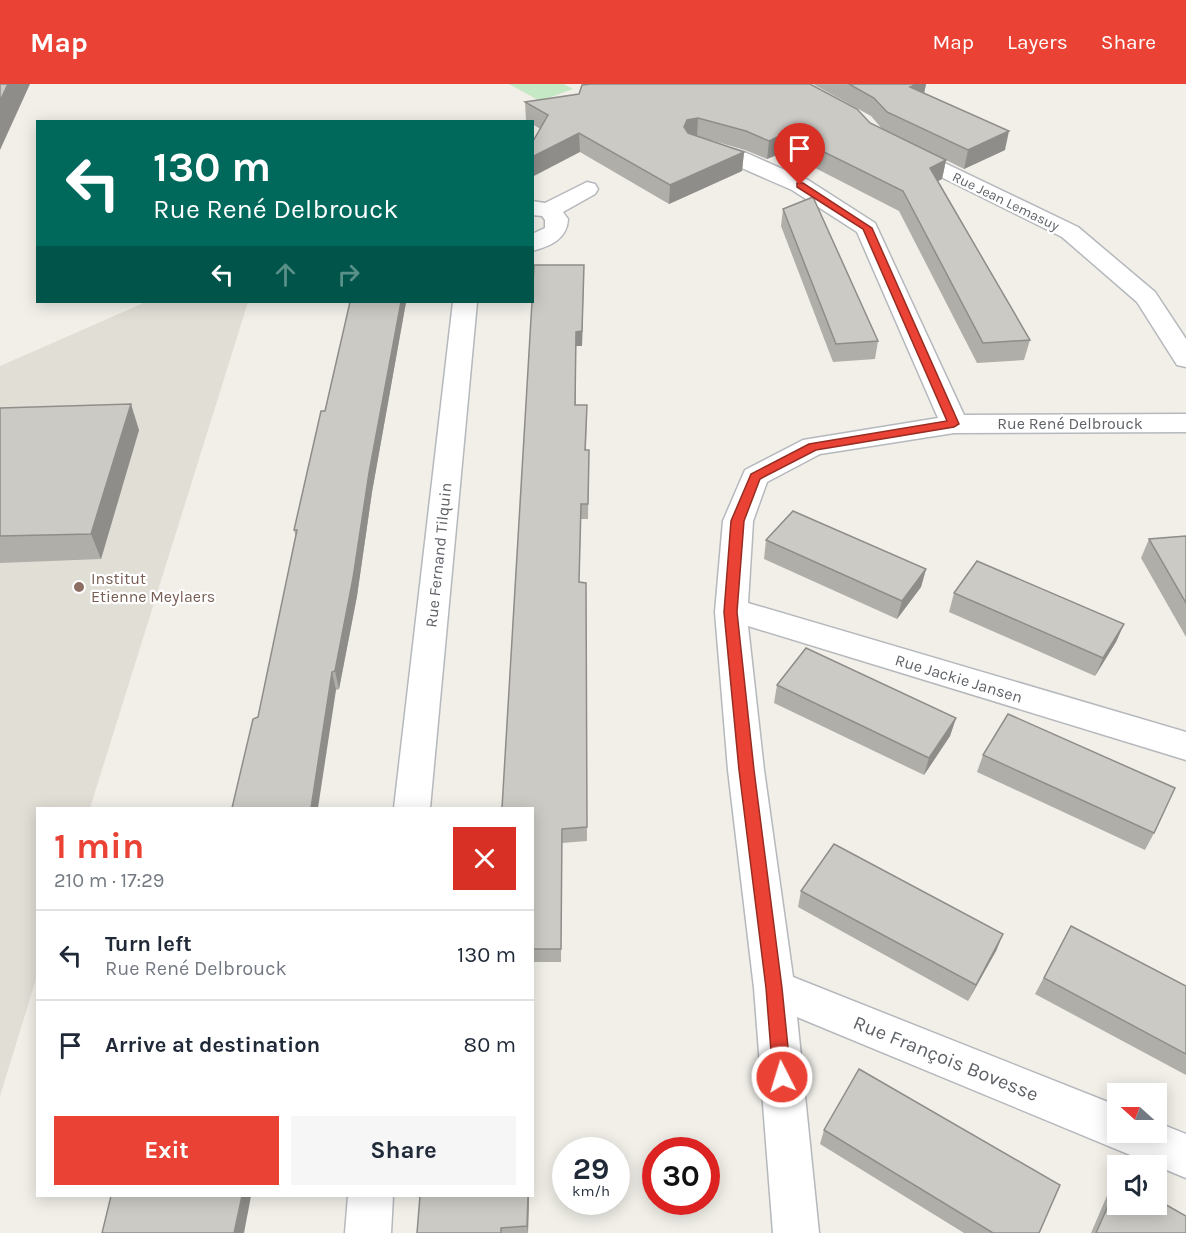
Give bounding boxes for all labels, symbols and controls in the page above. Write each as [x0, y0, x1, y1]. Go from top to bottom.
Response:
text: Map [30, 26, 88, 59]
text: Map [932, 30, 974, 54]
text: Layers [1007, 30, 1068, 54]
text: Share [1101, 30, 1156, 54]
pin [774, 123, 825, 185]
icon: arrive [783, 132, 816, 165]
text: 130 m [153, 142, 271, 192]
icon: left [54, 144, 132, 222]
street label: Rue Jean Lemasuy [950, 168, 1062, 235]
text: Rue René Delbrouck [153, 193, 398, 225]
icon: left [206, 258, 239, 291]
icon: ahead [269, 258, 302, 291]
icon: right [332, 258, 365, 291]
street label: Rue René Delbrouck [997, 414, 1143, 433]
street label: Rue Fernand Tilquin [421, 482, 456, 628]
place label: Institut Etienne Meylaers [91, 569, 215, 606]
marker: Institut Etienne Meylaers [72, 580, 86, 594]
street label: Rue Jackie Jansen [893, 650, 1025, 707]
text: 1 min [54, 825, 144, 867]
button: close [453, 827, 516, 890]
text: 210 m · 17:29 [54, 869, 164, 892]
text: Turn left [105, 931, 192, 957]
icon: left [54, 939, 87, 972]
text: 130 m [457, 942, 516, 968]
text: Rue René Delbrouck [105, 957, 287, 980]
street label: Rue François Bovesse [850, 1011, 1042, 1106]
icon: arrive [54, 1029, 87, 1062]
text: Arrive at destination [105, 1032, 320, 1058]
text: 80 m [464, 1032, 516, 1058]
position arrow [750, 1045, 814, 1109]
north arrow [1107, 1083, 1167, 1143]
map controls [1107, 1083, 1167, 1215]
button: Exit [54, 1116, 279, 1185]
button: Share [291, 1116, 516, 1185]
speed limit sign: 30 [642, 1137, 720, 1215]
text: 29 [573, 1151, 609, 1187]
button: sound [1107, 1155, 1167, 1215]
text: km/h [572, 1182, 610, 1200]

